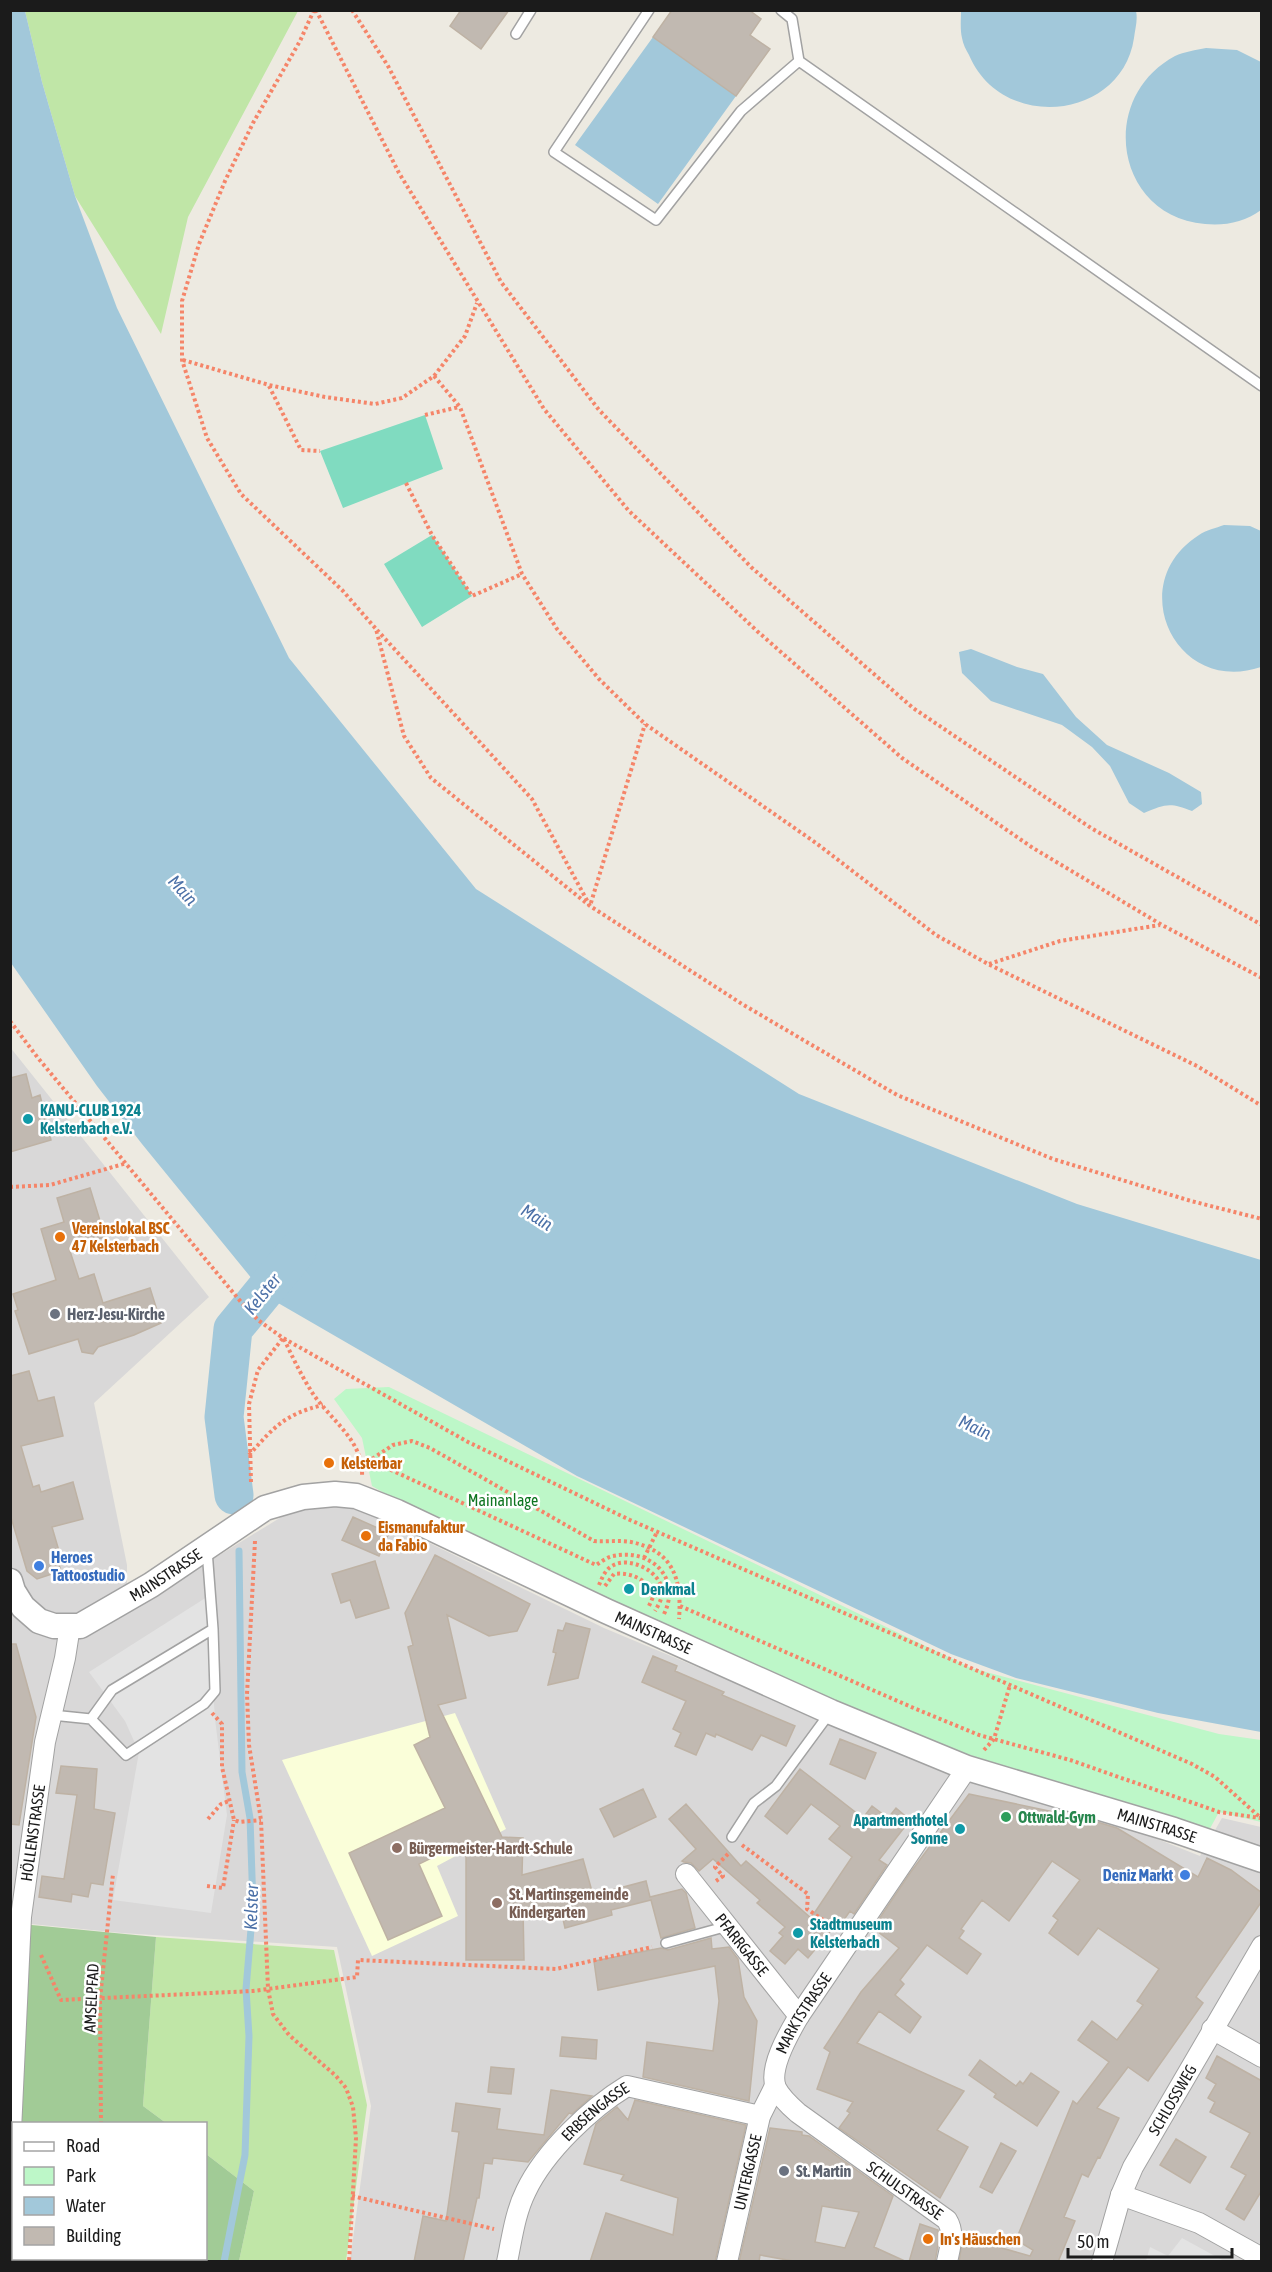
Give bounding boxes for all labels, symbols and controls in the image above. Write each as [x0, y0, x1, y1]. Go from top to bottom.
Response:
water label: Main [164, 871, 202, 910]
place label: KANU-CLUB 1924 Kelsterbach e.V. [40, 1101, 142, 1137]
marker: KANU-CLUB 1924 Kelsterbach e.V. [21, 1112, 35, 1126]
water label: Main [517, 1199, 557, 1235]
place label: Vereinslokal BSC 47 Kelsterbach [71, 1219, 171, 1255]
marker: Vereinslokal BSC 47 Kelsterbach [53, 1230, 67, 1244]
water label: Kelster [239, 1269, 285, 1319]
place label: Herz-Jesu-Kirche [67, 1305, 165, 1323]
marker: Herz-Jesu-Kirche [48, 1307, 62, 1321]
water label: Main [955, 1410, 995, 1444]
place label: Kelsterbar [341, 1454, 402, 1472]
marker: Kelsterbar [322, 1456, 336, 1470]
park label: Mainanlage [468, 1491, 538, 1510]
place label: Eismanufaktur da Fabio [378, 1518, 465, 1554]
marker: Eismanufaktur da Fabio [359, 1529, 373, 1543]
street label: MAINSTRASSE [126, 1545, 205, 1604]
place label: Heroes Tattoostudio [51, 1548, 126, 1584]
marker: Heroes Tattoostudio [32, 1559, 46, 1573]
place label: Denkmal [641, 1580, 696, 1598]
marker: Denkmal [622, 1582, 636, 1596]
street label: MAINSTRASSE [612, 1607, 695, 1657]
street label: HÖLLENSTRASSE [17, 1783, 48, 1882]
street label: MAINSTRASSE [1115, 1805, 1199, 1846]
place label: Ottwald-Gym [1018, 1808, 1096, 1826]
marker: Ottwald-Gym [999, 1810, 1013, 1824]
place label: Apartmenthotel Sonne [853, 1811, 949, 1847]
marker: Apartmenthotel Sonne [953, 1822, 967, 1836]
place label: Bürgermeister-Hardt-Schule [409, 1839, 573, 1857]
marker: Bürgermeister-Hardt-Schule [390, 1841, 404, 1855]
place label: Deniz Markt [1103, 1866, 1173, 1884]
marker: Deniz Markt [1178, 1868, 1192, 1882]
water label: Kelster [240, 1883, 262, 1930]
place label: St. Martinsgemeinde Kindergarten [509, 1885, 629, 1921]
marker: St. Martinsgemeinde Kindergarten [490, 1896, 504, 1910]
street label: PFARRGASSE [712, 1910, 772, 1979]
place label: Stadtmuseum Kelsterbach [810, 1915, 892, 1951]
marker: Stadtmuseum Kelsterbach [791, 1926, 805, 1940]
street label: AMSELPFAD [80, 1963, 102, 2033]
street label: MARKTSTRASSE [772, 1969, 835, 2056]
street label: SCHLOSSWEG [1145, 2061, 1200, 2138]
street label: ERBSENGASSE [557, 2078, 632, 2144]
legend [12, 2122, 207, 2260]
street label: UNTERGASSE [730, 2132, 765, 2212]
text: Road [66, 2135, 100, 2156]
street label: SCHULSTRASSE [864, 2157, 947, 2223]
place label: St. Martin [796, 2162, 851, 2180]
marker: St. Martin [777, 2164, 791, 2178]
text: Park [66, 2165, 96, 2186]
text: Water [66, 2195, 106, 2216]
scale bar [1068, 2221, 1232, 2259]
text: Building [66, 2225, 121, 2246]
place label: In's Häuschen [940, 2230, 1021, 2248]
text: 50 m [1077, 2231, 1109, 2252]
marker: In's Häuschen [921, 2232, 935, 2246]

